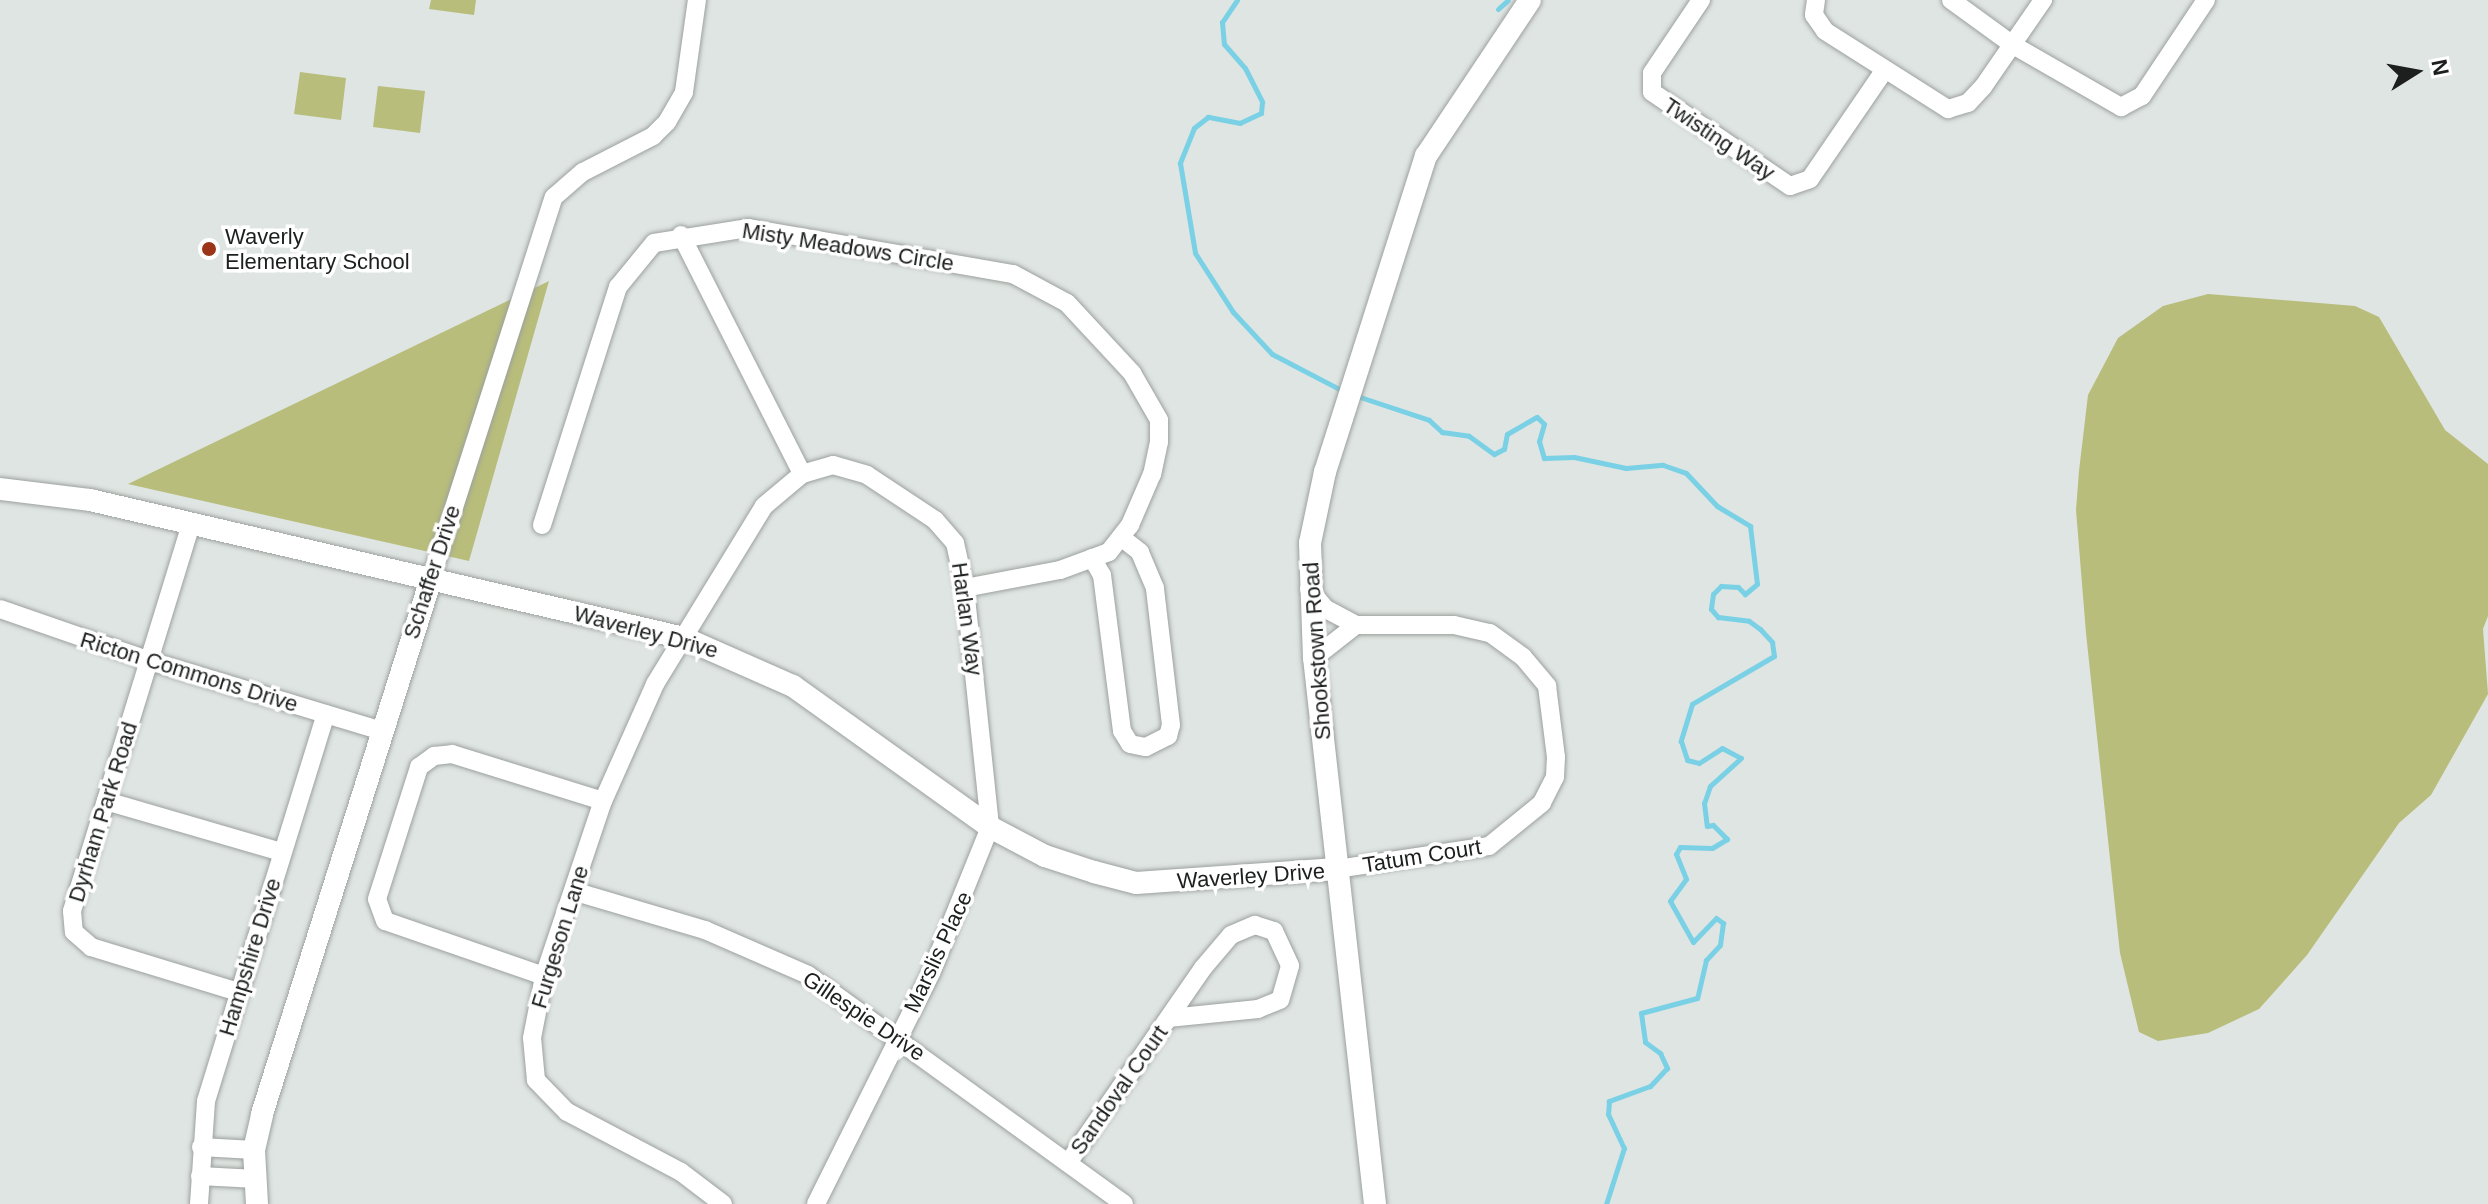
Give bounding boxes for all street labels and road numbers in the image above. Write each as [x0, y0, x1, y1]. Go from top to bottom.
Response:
street label: Twisting Way [1658, 92, 1780, 186]
street label: Misty Meadows Circle [740, 217, 956, 277]
street label: Schaffer Drive [398, 502, 466, 642]
street label: Harlan Way [946, 561, 988, 677]
street label: Shookstown Road [1298, 561, 1336, 741]
street label: Waverley Drive [571, 600, 721, 664]
street label: Ricton Commons Drive [77, 626, 301, 718]
street label: Dyrham Park Road [63, 719, 143, 905]
street label: Tatum Court [1361, 834, 1483, 878]
street label: Waverley Drive [1176, 858, 1326, 894]
street label: Furgeson Lane [526, 862, 594, 1012]
street label: Hampshire Drive [213, 875, 287, 1039]
street label: Marslis Place [898, 887, 978, 1017]
street label: Gillespie Drive [798, 965, 930, 1067]
street label: Sandoval Court [1065, 1020, 1173, 1160]

